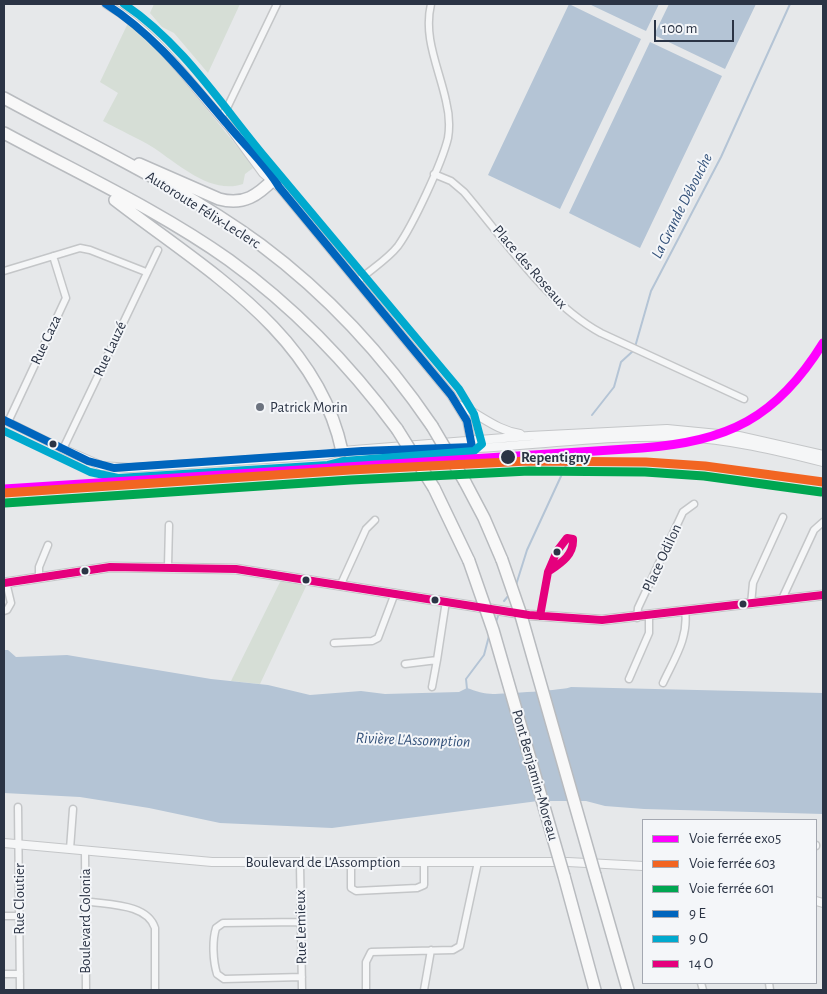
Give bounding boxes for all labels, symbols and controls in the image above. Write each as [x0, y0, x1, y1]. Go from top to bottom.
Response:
scale bar [657, 10, 737, 42]
text: 100 m [662, 21, 697, 36]
water label: La Grande Débouche [647, 150, 717, 262]
street label: Autoroute Félix-Leclerc [142, 167, 264, 253]
street label: Place des Roseaux [489, 221, 571, 313]
street label: Rue Caza [27, 312, 65, 368]
street label: Rue Lauzé [89, 319, 131, 379]
place label: Patrick Morin [270, 398, 348, 416]
marker: Patrick Morin [254, 401, 266, 413]
unlabelled marker [48, 439, 58, 449]
marker: Repentigny [499, 448, 517, 466]
place label: Repentigny [521, 448, 590, 466]
street label: Place Odilon [638, 521, 686, 595]
unlabelled marker [552, 547, 562, 557]
unlabelled marker [80, 566, 90, 576]
unlabelled marker [301, 575, 311, 585]
unlabelled marker [430, 595, 440, 605]
unlabelled marker [738, 599, 748, 609]
street label: Pont Benjamin-Moreau [508, 707, 562, 843]
water label: Rivière L'Assomption [355, 728, 471, 752]
legend [642, 819, 817, 984]
text: Voie ferrée exo5 [689, 831, 781, 846]
street label: Boulevard de L'Assomption [245, 853, 401, 871]
text: Voie ferrée 603 [689, 856, 776, 871]
street label: Rue Cloutier [10, 863, 28, 935]
street label: Boulevard Colonia [76, 868, 94, 974]
text: Voie ferrée 601 [689, 881, 775, 896]
street label: Rue Lemieux [291, 889, 311, 965]
text: 9 E [689, 906, 706, 921]
text: 9 O [689, 931, 708, 946]
text: 14 O [689, 956, 713, 971]

